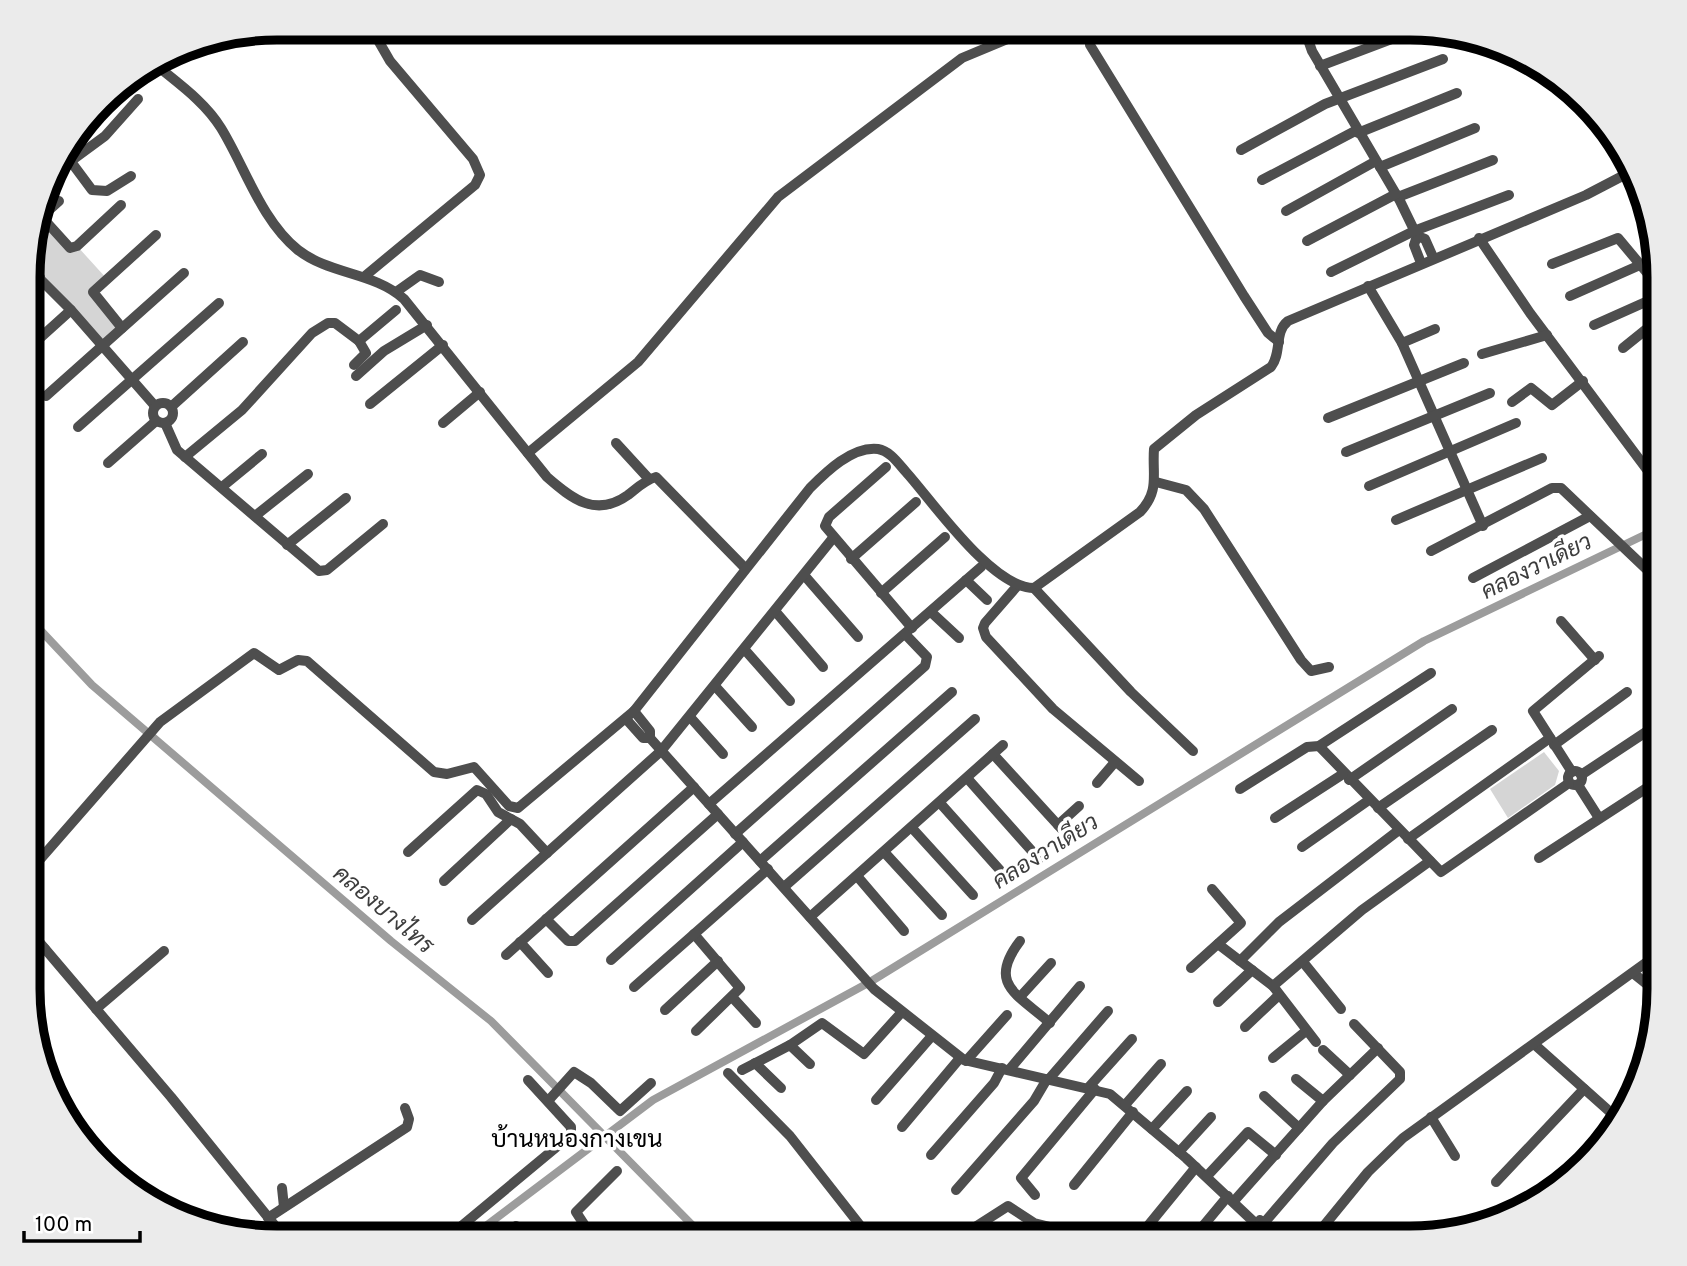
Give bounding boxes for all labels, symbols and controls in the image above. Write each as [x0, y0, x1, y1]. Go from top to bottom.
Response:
water label: คลองวาเดียว [1476, 526, 1597, 608]
water label: คลองวาเดียว [986, 807, 1105, 897]
water label: คลองบางไทร [326, 857, 442, 962]
district label: บ้านหนองกางเขน [491, 1124, 663, 1156]
scale bar [24, 1200, 140, 1244]
text: 100 m [35, 1212, 92, 1239]

